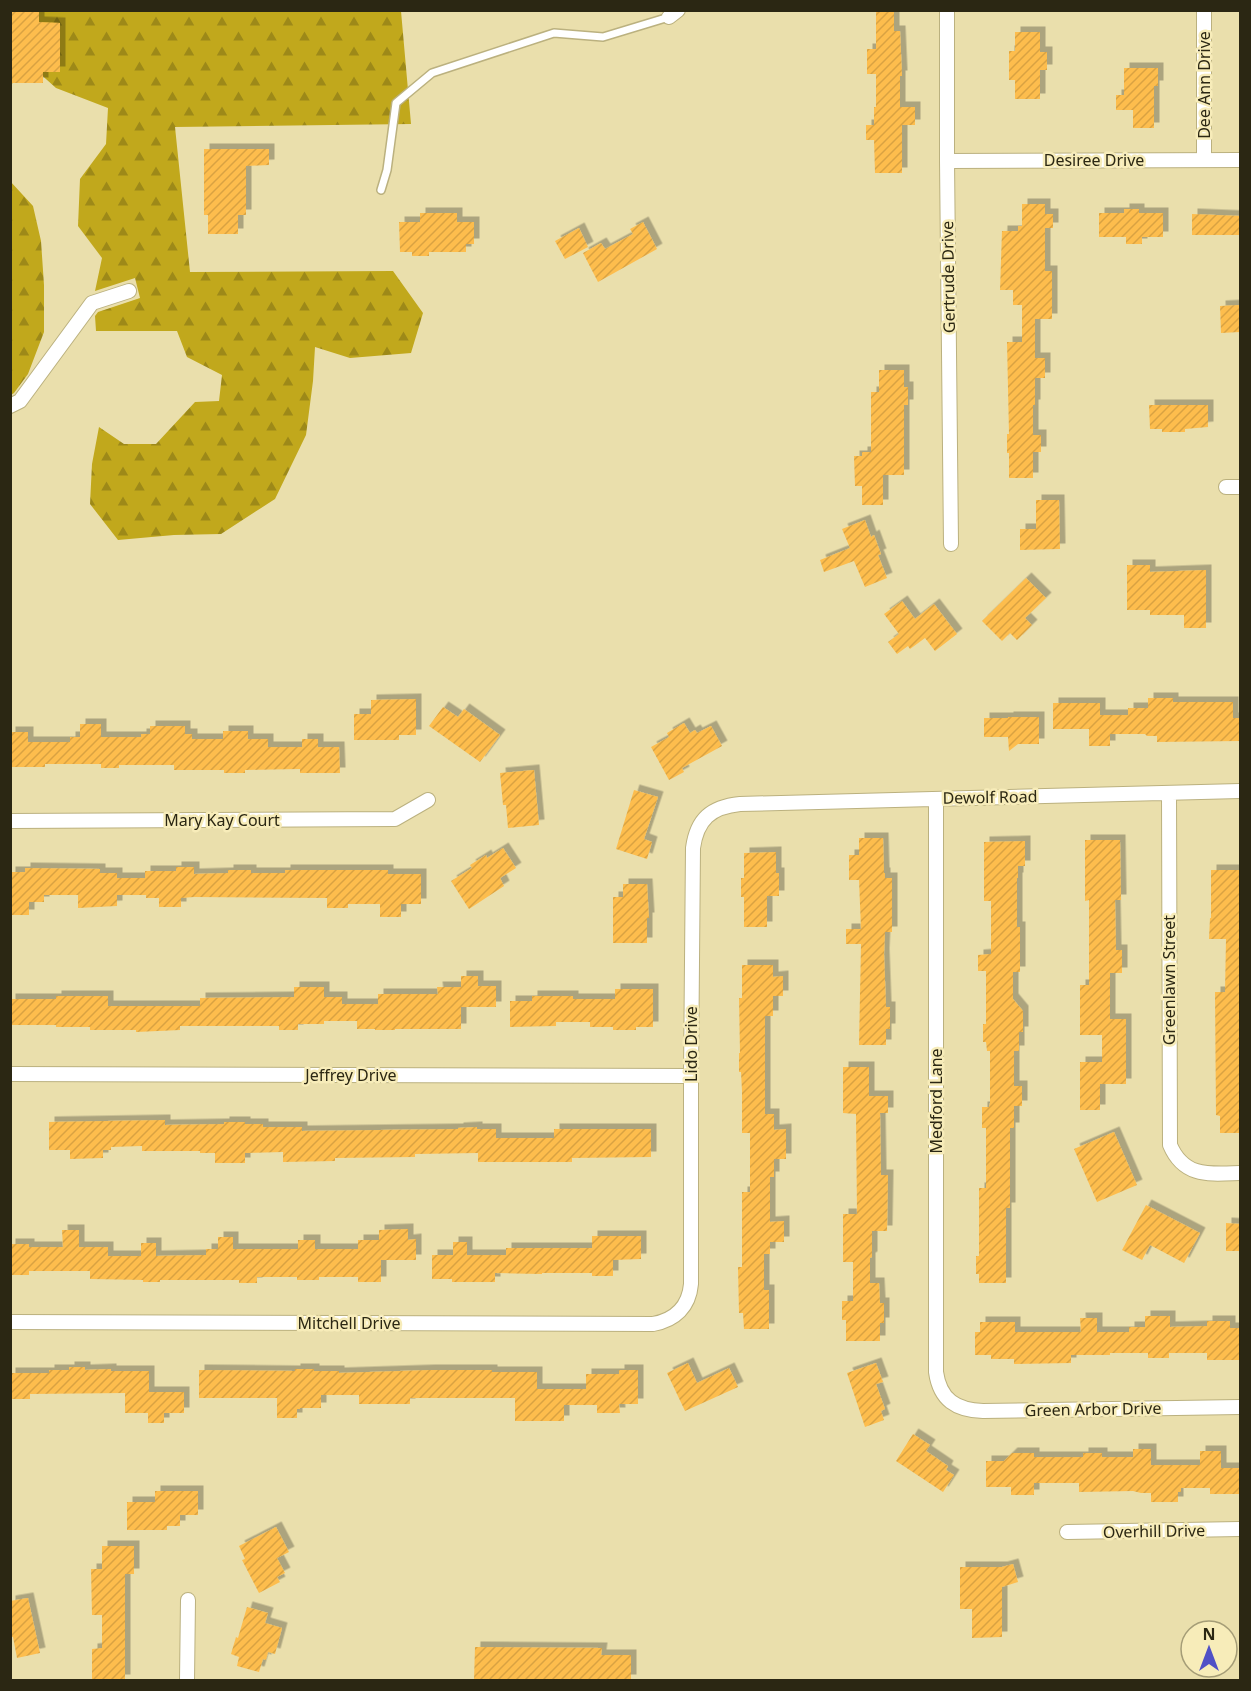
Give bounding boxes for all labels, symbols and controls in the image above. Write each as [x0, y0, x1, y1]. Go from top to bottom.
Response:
street label: Dee Ann Drive [1193, 31, 1215, 139]
street label: Desiree Drive [1044, 149, 1144, 171]
street label: Gertrude Drive [936, 221, 960, 333]
street label: Dewolf Road [942, 785, 1038, 809]
street label: Mary Kay Court [164, 809, 280, 831]
street label: Greenlawn Street [1158, 915, 1180, 1045]
street label: Lido Drive [680, 1006, 702, 1082]
street label: Medford Lane [925, 1048, 947, 1154]
street label: Jeffrey Drive [303, 1064, 397, 1086]
street label: Mitchell Drive [298, 1312, 401, 1334]
street label: Green Arbor Drive [1024, 1397, 1162, 1421]
street label: Overhill Drive [1103, 1519, 1205, 1543]
north arrow [1179, 1619, 1239, 1679]
text: N [1202, 1623, 1216, 1645]

